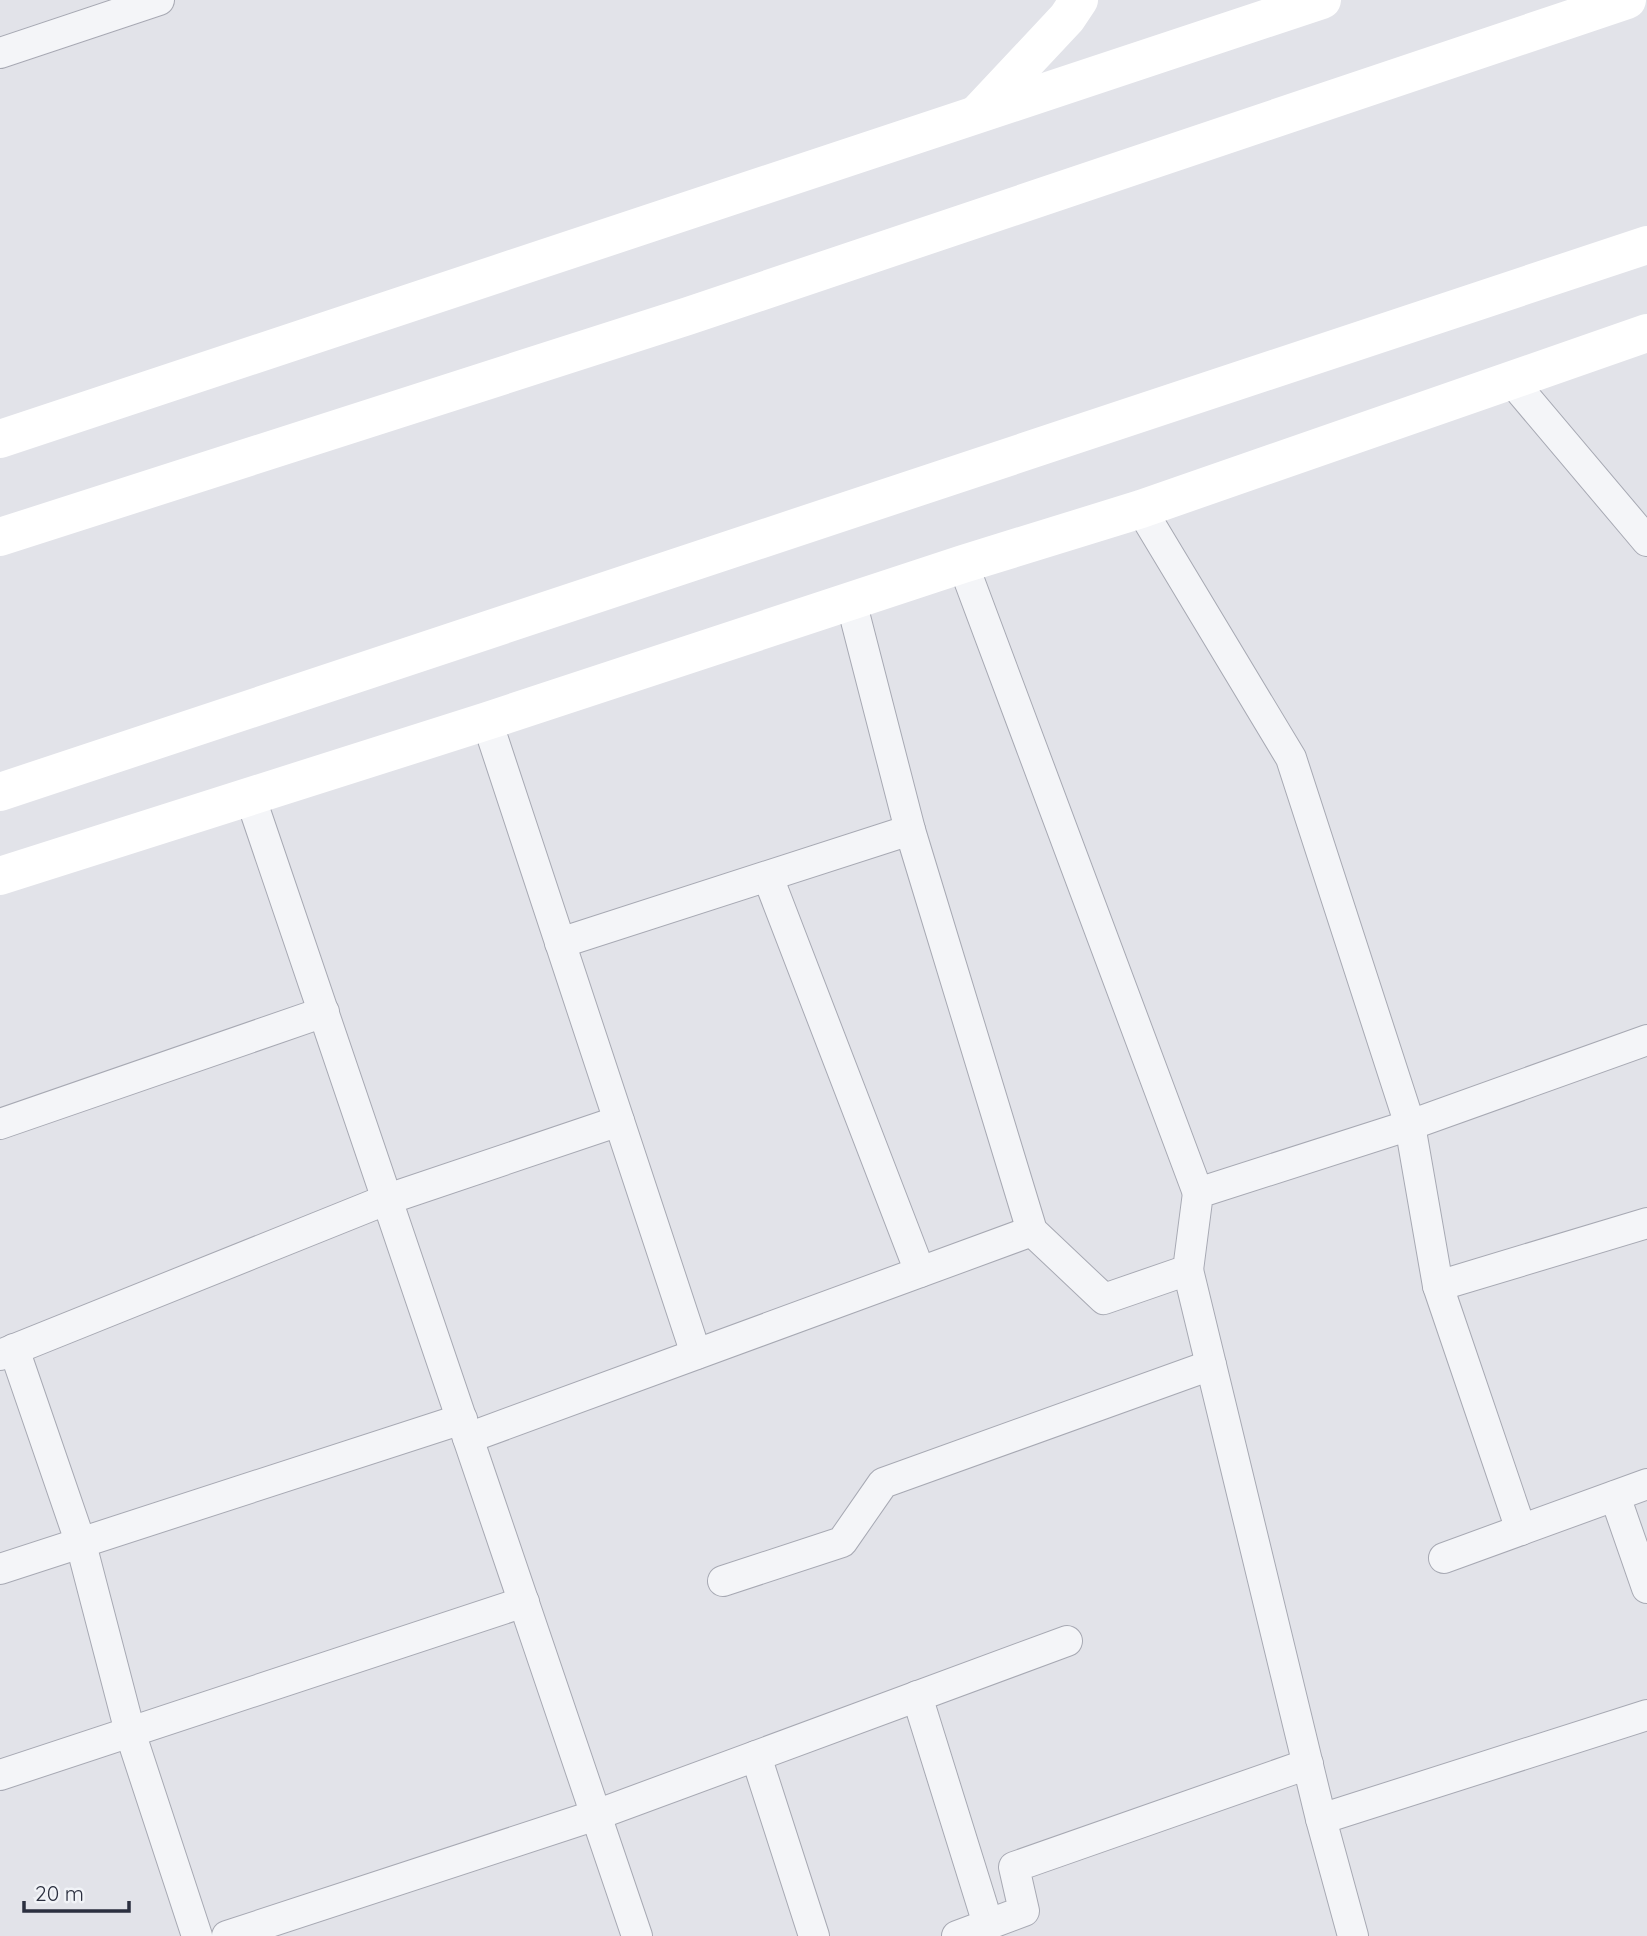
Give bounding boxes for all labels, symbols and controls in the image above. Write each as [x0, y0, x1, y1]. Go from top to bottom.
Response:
scale bar [24, 1870, 130, 1914]
text: 20 m [35, 1880, 84, 1906]

